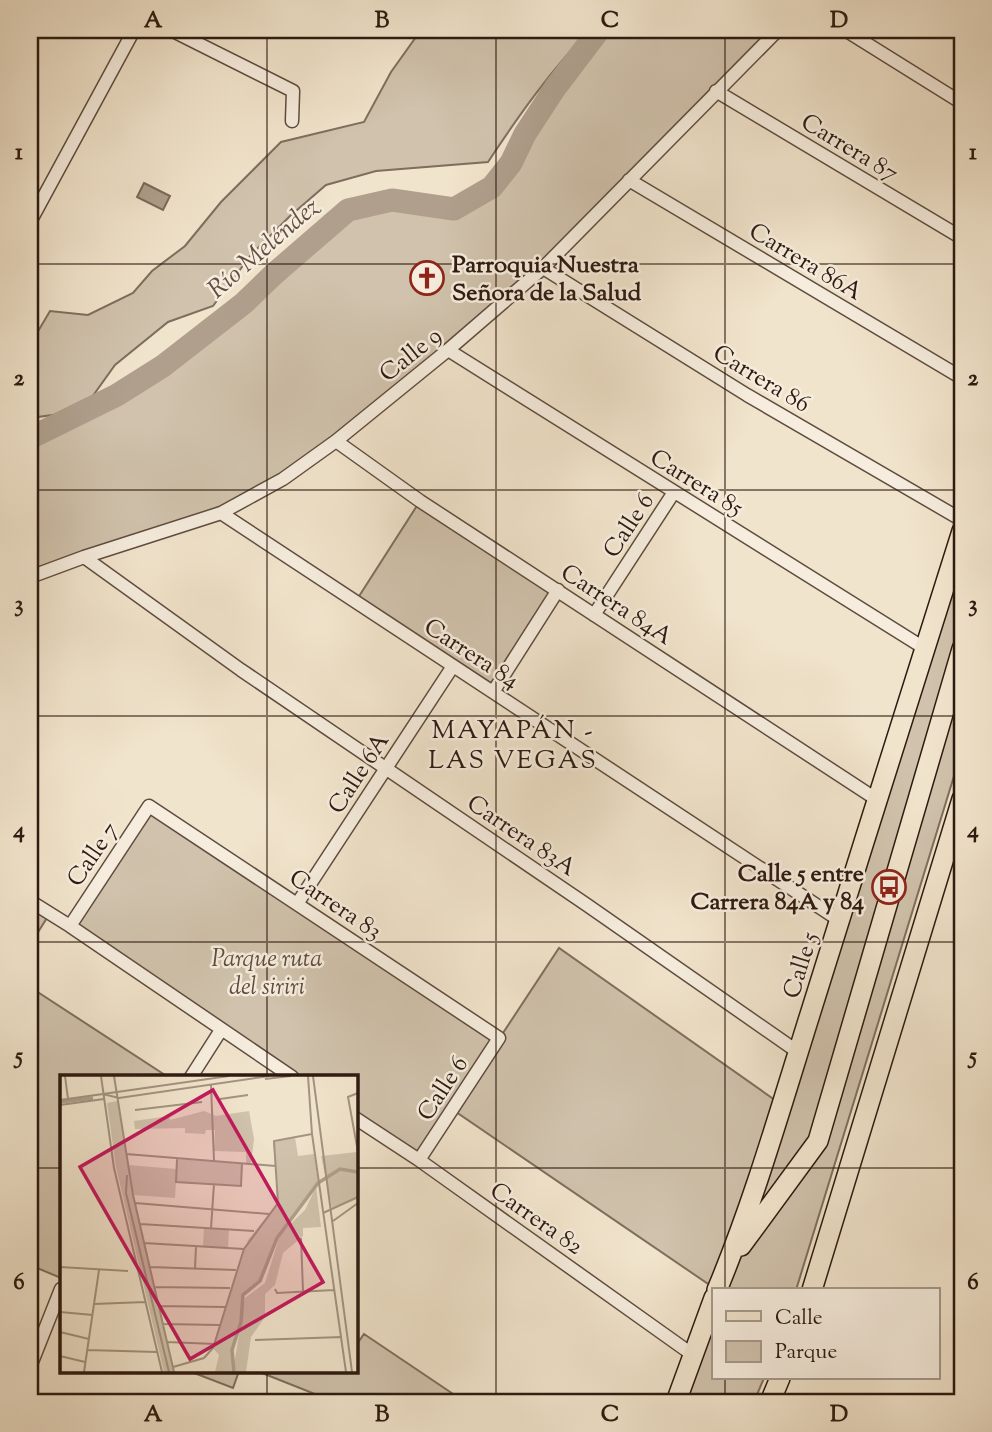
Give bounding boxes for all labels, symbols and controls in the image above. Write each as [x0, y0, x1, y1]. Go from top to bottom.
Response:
text: A [144, 5, 163, 38]
text: B [375, 5, 390, 38]
text: C [601, 5, 619, 38]
text: D [830, 5, 848, 38]
street label: Carrera 87 [794, 106, 904, 191]
text: 1 [15, 137, 23, 170]
text: 1 [969, 137, 977, 170]
water label: Río Meléndez [200, 189, 329, 308]
street label: Carrera 86A [742, 215, 869, 310]
place label: Parroquia Nuestra Señora de la Salud [452, 249, 642, 311]
church icon: Parroquia Nuestra Señora de la Salud [408, 259, 446, 297]
street label: Calle 9 [373, 320, 450, 391]
street label: Carrera 86 [706, 337, 816, 422]
text: 2 [14, 363, 25, 396]
text: 2 [968, 363, 979, 396]
street label: Carrera 85 [643, 442, 749, 526]
street label: Calle 6 [596, 487, 663, 565]
street label: Carrera 84A [553, 557, 679, 655]
text: 3 [14, 589, 24, 622]
text: 3 [968, 589, 978, 622]
street label: Carrera 84 [416, 611, 525, 698]
district label: MAYAPÁN - LAS VEGAS [428, 713, 598, 780]
street label: Calle 6A [321, 726, 399, 821]
street label: Carrera 83A [459, 788, 583, 886]
text: 4 [12, 815, 25, 848]
text: 4 [966, 815, 979, 848]
street label: Calle 7 [60, 816, 128, 894]
place label: Calle 5 entre Carrera 84A y 84 [691, 858, 864, 920]
street label: Carrera 83 [282, 862, 388, 949]
bus stop icon: Calle 5 entre Carrera 84A y 84 [870, 868, 908, 906]
street label: Calle 5 [776, 928, 828, 1003]
park label: Parque ruta del siriri [212, 943, 323, 1005]
text: 5 [13, 1041, 23, 1074]
text: 5 [967, 1041, 977, 1074]
street label: Calle 6 [410, 1050, 477, 1128]
inset map [60, 1075, 357, 1372]
street label: Carrera 82 [482, 1175, 589, 1264]
text: 6 [13, 1267, 25, 1300]
text: 6 [967, 1267, 979, 1300]
legend [712, 1288, 940, 1380]
text: Calle [775, 1304, 823, 1334]
text: Parque [775, 1338, 837, 1368]
text: A [144, 1399, 163, 1432]
text: B [375, 1399, 390, 1432]
text: C [601, 1399, 619, 1432]
text: D [830, 1399, 848, 1432]

